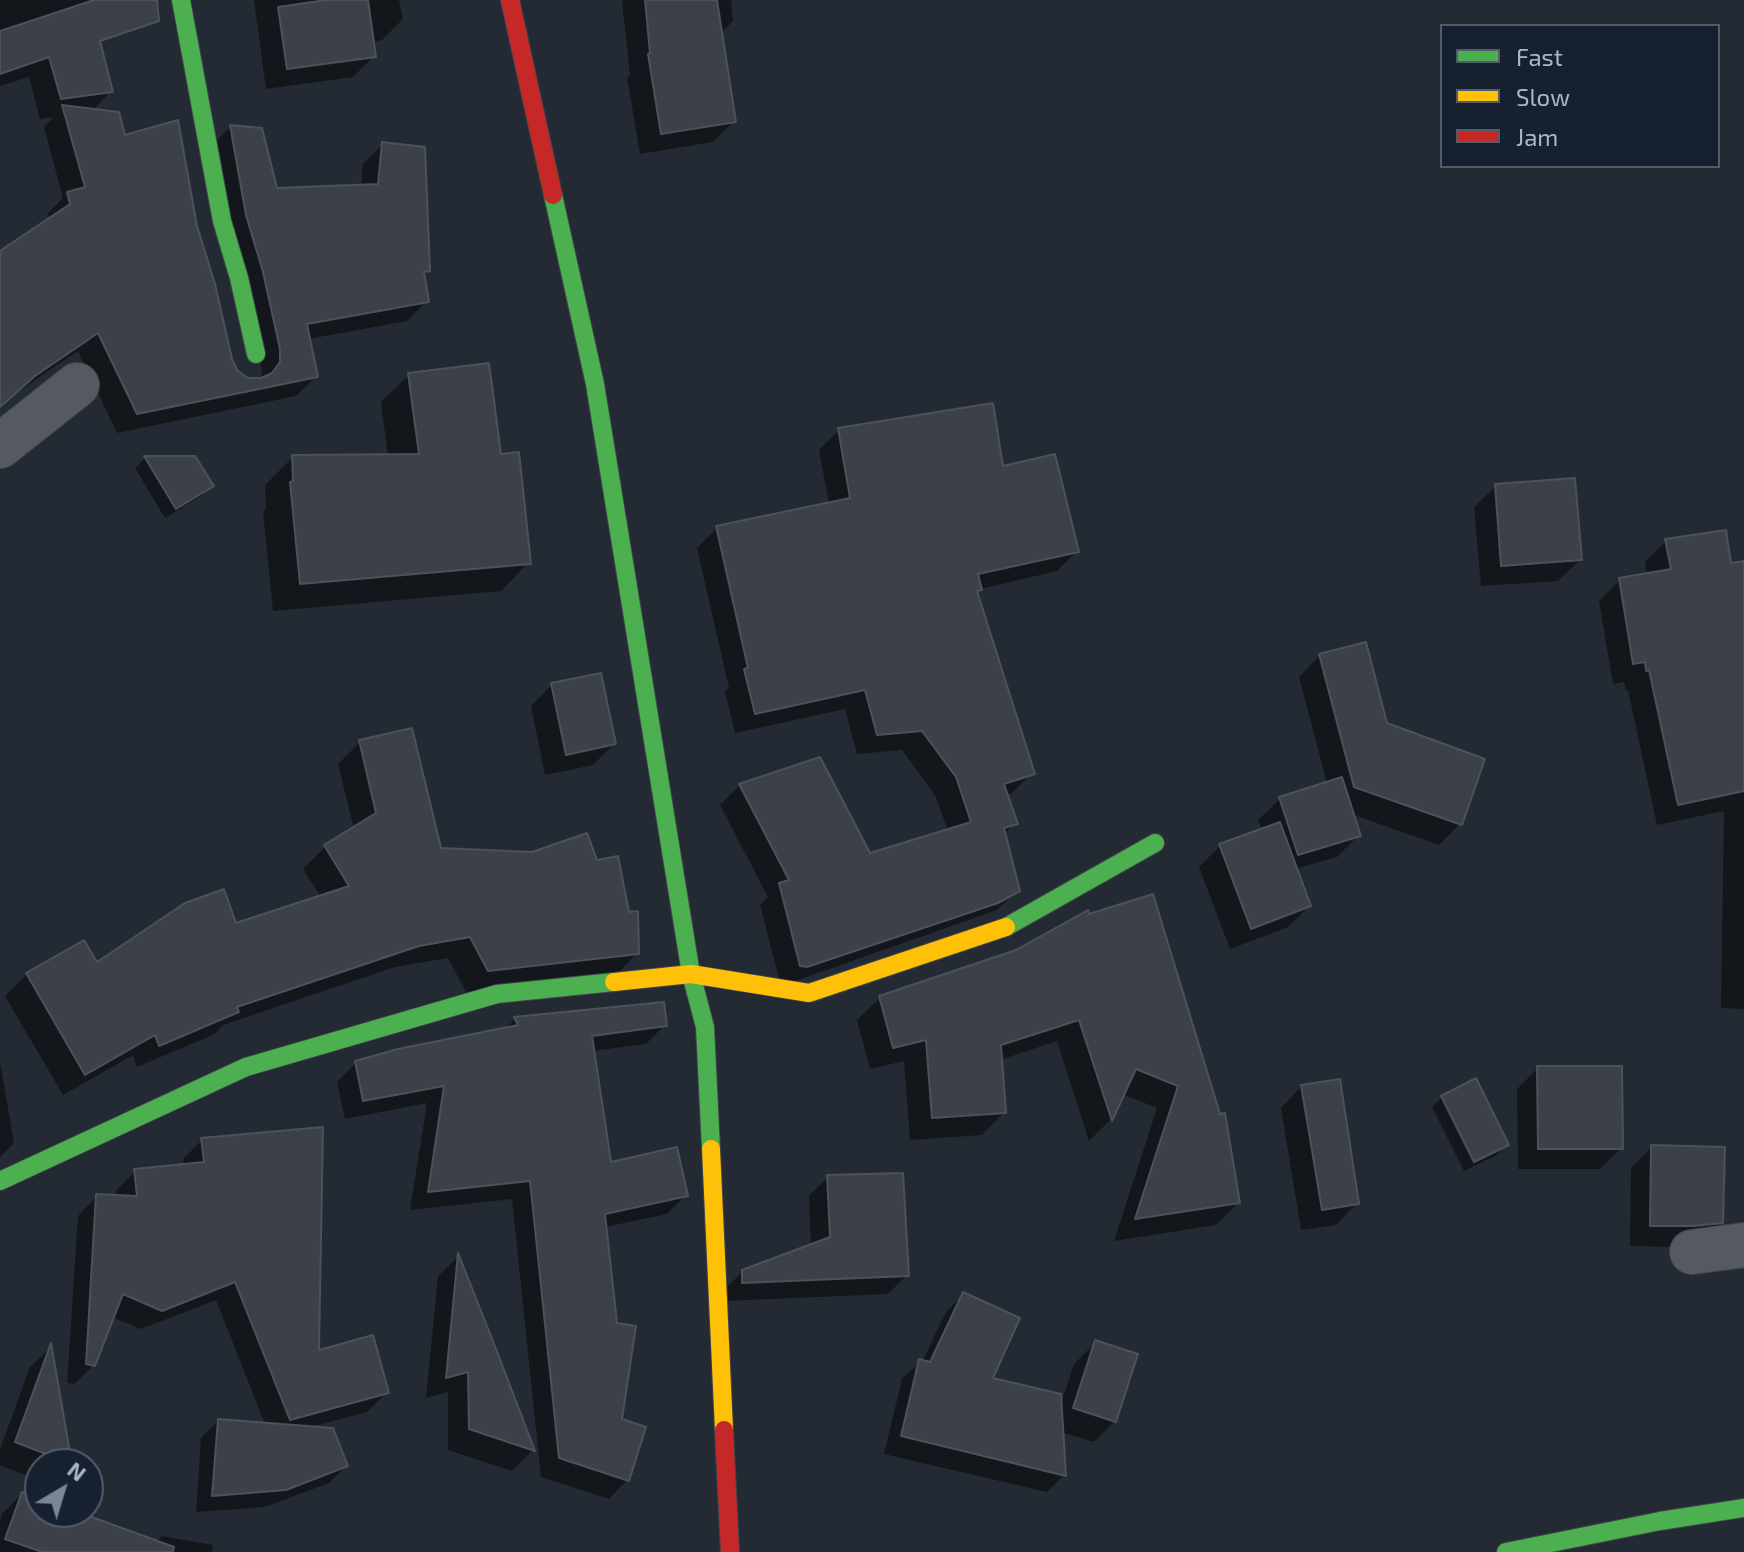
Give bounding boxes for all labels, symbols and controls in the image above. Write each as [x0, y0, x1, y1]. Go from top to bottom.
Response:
legend [1440, 24, 1720, 168]
text: Fast [1516, 42, 1563, 71]
text: Slow [1516, 82, 1570, 111]
text: Jam [1516, 122, 1558, 151]
north arrow [24, 1448, 104, 1528]
text: N [63, 1456, 92, 1486]

